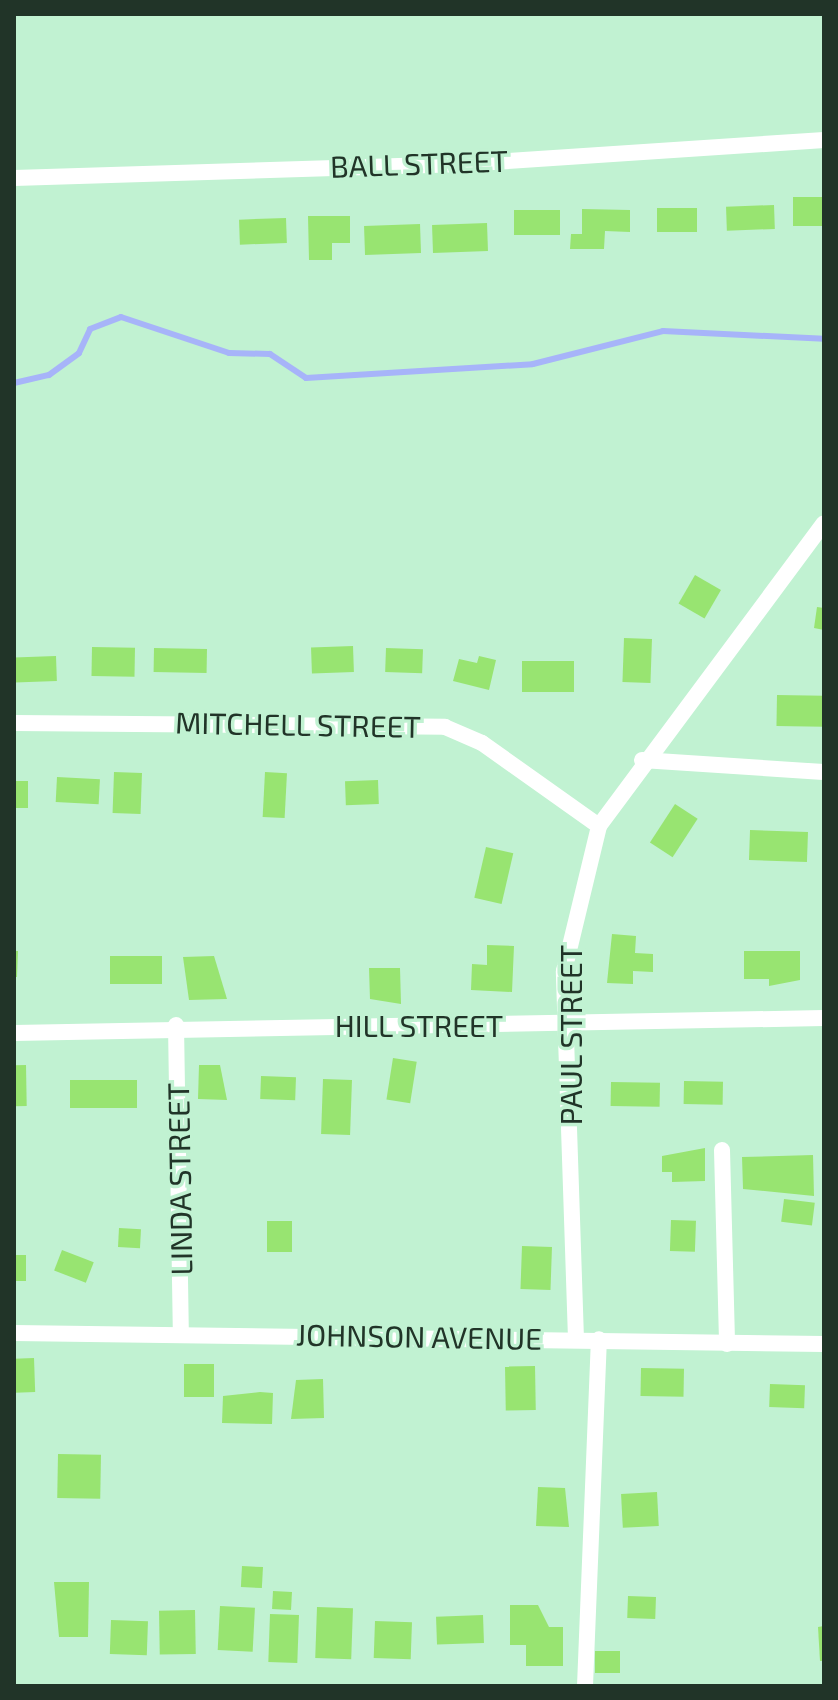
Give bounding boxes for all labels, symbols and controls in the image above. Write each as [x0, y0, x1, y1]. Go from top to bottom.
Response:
street label: BALL STREET [329, 142, 509, 184]
street label: MITCHELL STREET [174, 704, 422, 744]
street label: PAUL STREET [552, 944, 588, 1126]
street label: HILL STREET [334, 1007, 504, 1043]
street label: LINDA STREET [159, 1082, 199, 1276]
street label: JOHNSON AVENUE [295, 1316, 543, 1356]

